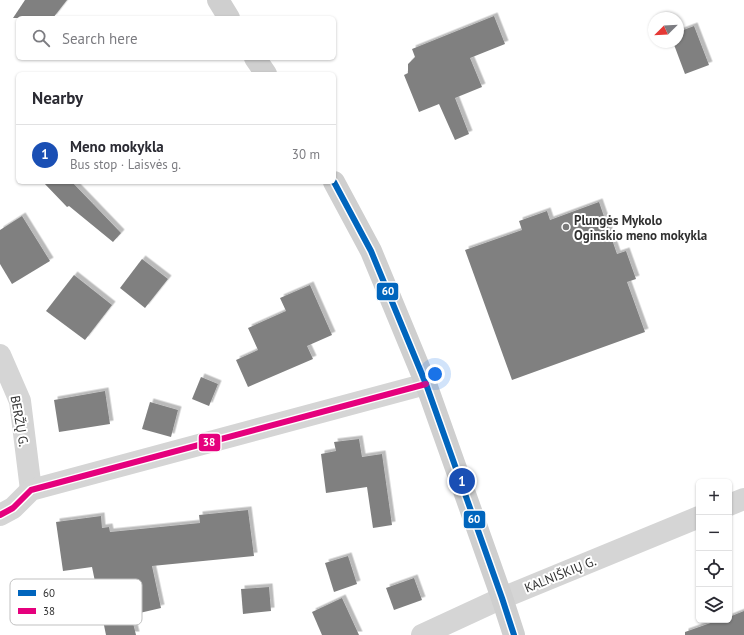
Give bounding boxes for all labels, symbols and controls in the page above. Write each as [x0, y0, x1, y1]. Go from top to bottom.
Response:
north arrow [648, 12, 684, 48]
search box [16, 16, 336, 60]
icon: search [30, 27, 52, 49]
text: Search here [62, 29, 138, 48]
text: Nearby [32, 87, 83, 109]
text: Meno mokykla [70, 137, 164, 156]
text: 1 [41, 146, 49, 163]
text: 30 m [292, 146, 320, 163]
text: Bus stop · Laisvės g. [70, 156, 181, 173]
place label: Plungės Mykolo Oginskio meno mokykla [574, 212, 707, 244]
marker: Plungės Mykolo Oginskio meno mokykla [561, 222, 571, 232]
line badge: 60 [376, 282, 399, 301]
text: 60 [382, 284, 394, 298]
your location [425, 364, 445, 384]
street label: BERŽŲ G. [7, 394, 32, 448]
line badge: 38 [198, 433, 221, 452]
text: 38 [203, 435, 215, 449]
pin: 1 [449, 466, 475, 496]
map controls [696, 479, 732, 623]
button: + [696, 479, 732, 515]
line badge: 60 [463, 510, 486, 529]
text: 60 [468, 512, 480, 526]
button: − [696, 515, 732, 551]
button: locate [696, 551, 732, 587]
street label: KALNIŠKIŲ G. [522, 552, 599, 597]
legend [10, 579, 142, 625]
text: 60 [43, 586, 55, 600]
button: layers [696, 587, 732, 623]
text: 38 [43, 604, 55, 618]

